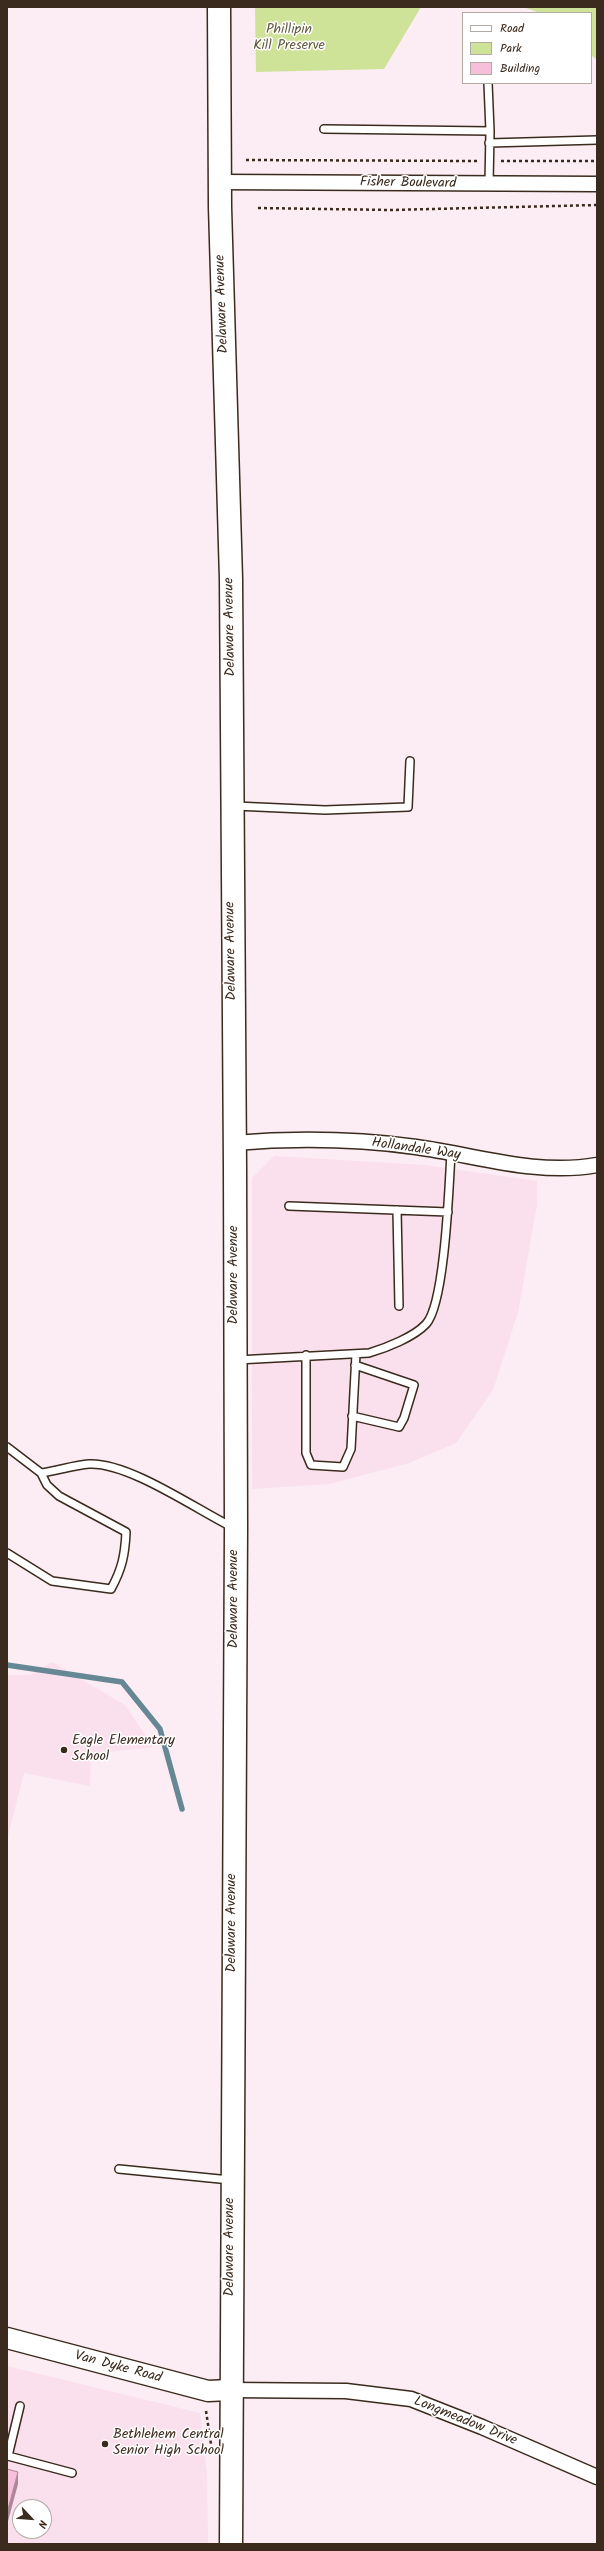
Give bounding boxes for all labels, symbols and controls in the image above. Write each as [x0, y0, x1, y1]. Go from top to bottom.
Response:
legend [462, 12, 592, 84]
text: Road [500, 19, 524, 38]
park label: Phillipin Kill Preserve [253, 23, 325, 56]
text: Park [500, 39, 522, 58]
text: Building [500, 59, 540, 78]
street label: Fisher Boulevard [360, 175, 456, 193]
street label: Delaware Avenue [213, 254, 233, 354]
street label: Delaware Avenue [222, 577, 240, 677]
street label: Delaware Avenue [223, 901, 241, 1001]
street label: Hollandale Way [370, 1135, 462, 1165]
street label: Delaware Avenue [227, 1225, 243, 1325]
street label: Delaware Avenue [227, 1549, 243, 1649]
place label: Eagle Elementary School [72, 1734, 175, 1766]
marker: Eagle Elementary School [59, 1745, 69, 1755]
street label: Delaware Avenue [225, 1873, 241, 1973]
street label: Delaware Avenue [223, 2197, 239, 2297]
street label: Van Dyke Road [73, 2348, 163, 2388]
street label: Longmeadow Drive [411, 2394, 519, 2450]
place label: Bethlehem Central Senior High School [113, 2428, 224, 2460]
marker: Bethlehem Central Senior High School [100, 2439, 110, 2449]
north arrow [12, 2499, 52, 2539]
text: N [32, 2517, 52, 2531]

